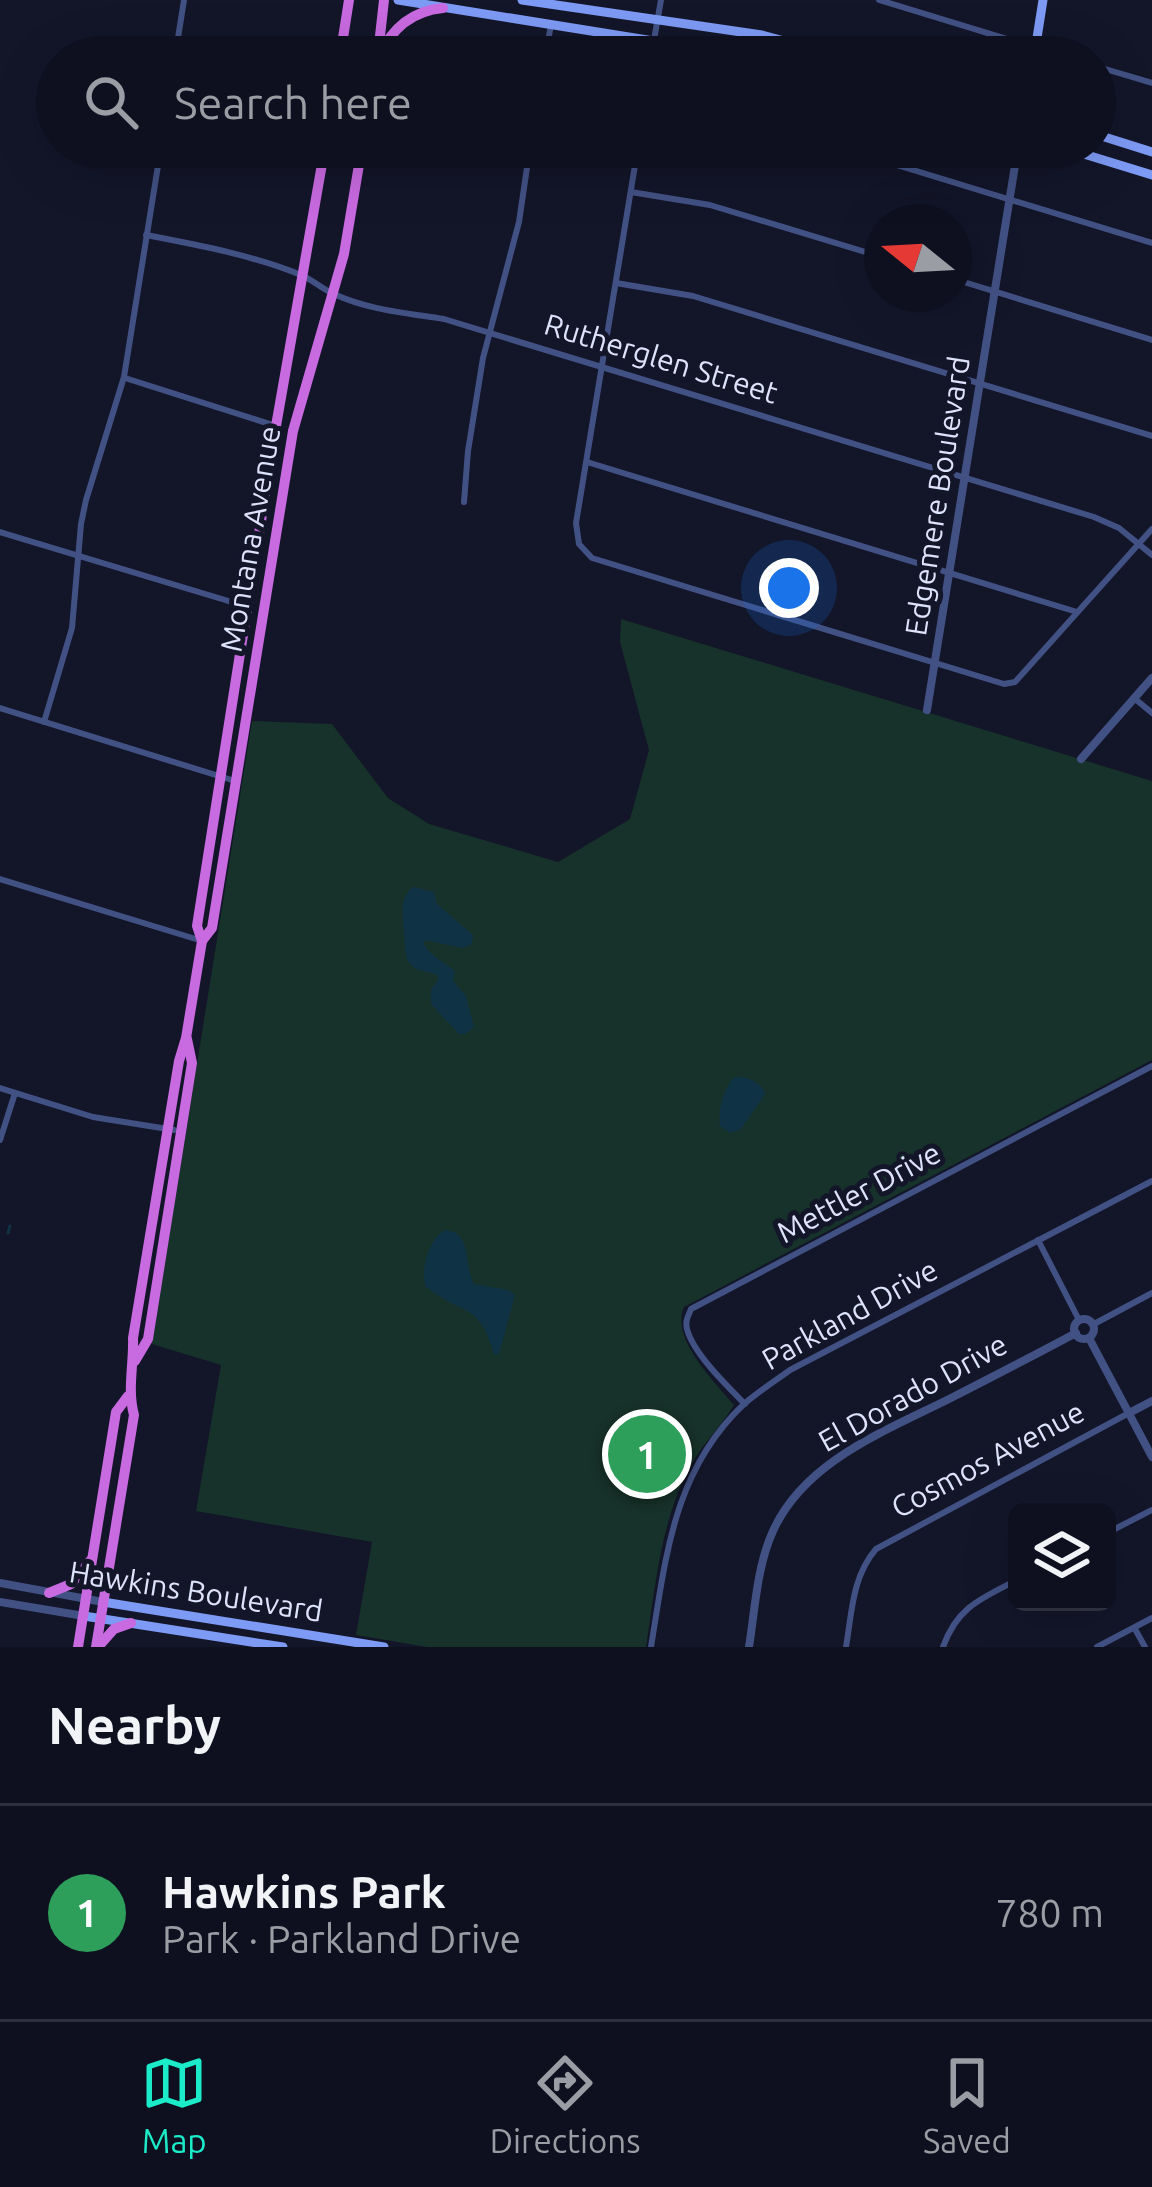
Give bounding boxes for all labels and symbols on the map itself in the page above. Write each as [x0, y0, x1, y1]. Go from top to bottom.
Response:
north arrow [864, 204, 972, 312]
street label: Rutherglen Street [541, 306, 782, 410]
street label: Edgemere Boulevard [898, 354, 976, 638]
street label: Montana Avenue [213, 423, 287, 654]
your location [759, 558, 819, 618]
street label: Mettler Drive [771, 1135, 946, 1249]
street label: Parkland Drive [756, 1252, 943, 1376]
street label: El Dorado Drive [812, 1326, 1013, 1458]
street label: Cosmos Avenue [885, 1394, 1090, 1524]
pin: 1 [608, 1409, 686, 1499]
street label: Hawkins Boulevard [67, 1554, 325, 1628]

